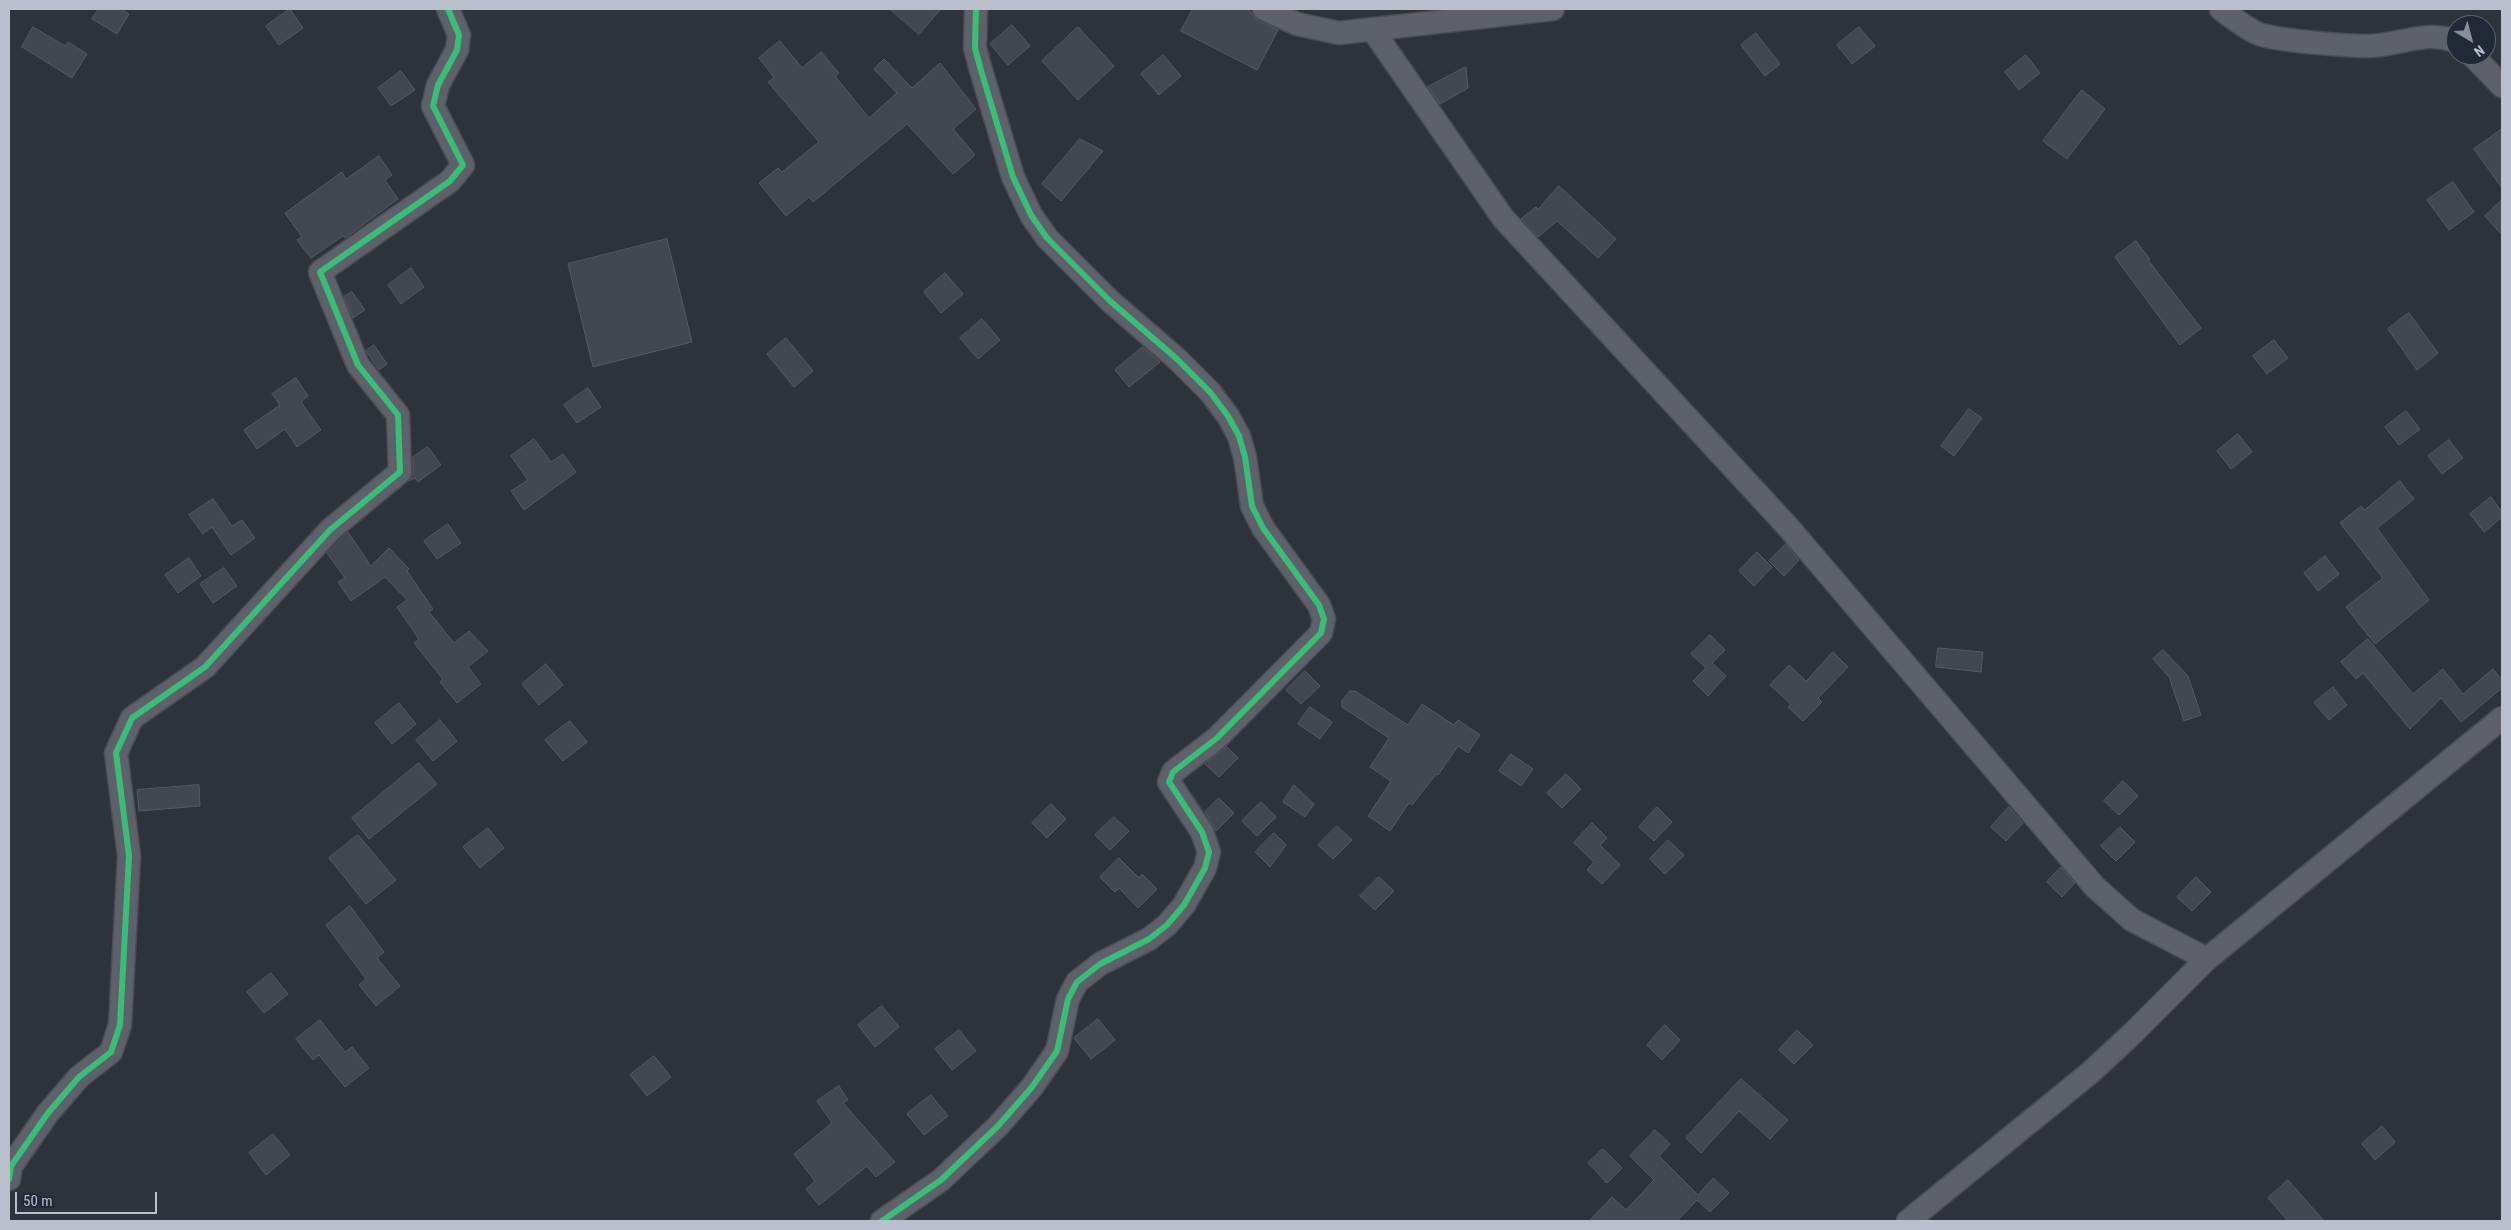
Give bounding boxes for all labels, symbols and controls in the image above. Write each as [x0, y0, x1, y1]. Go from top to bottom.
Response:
north arrow [2446, 15, 2496, 65]
text: N [2471, 42, 2488, 60]
scale bar [18, 1182, 160, 1214]
text: 50 m [23, 1192, 53, 1210]

